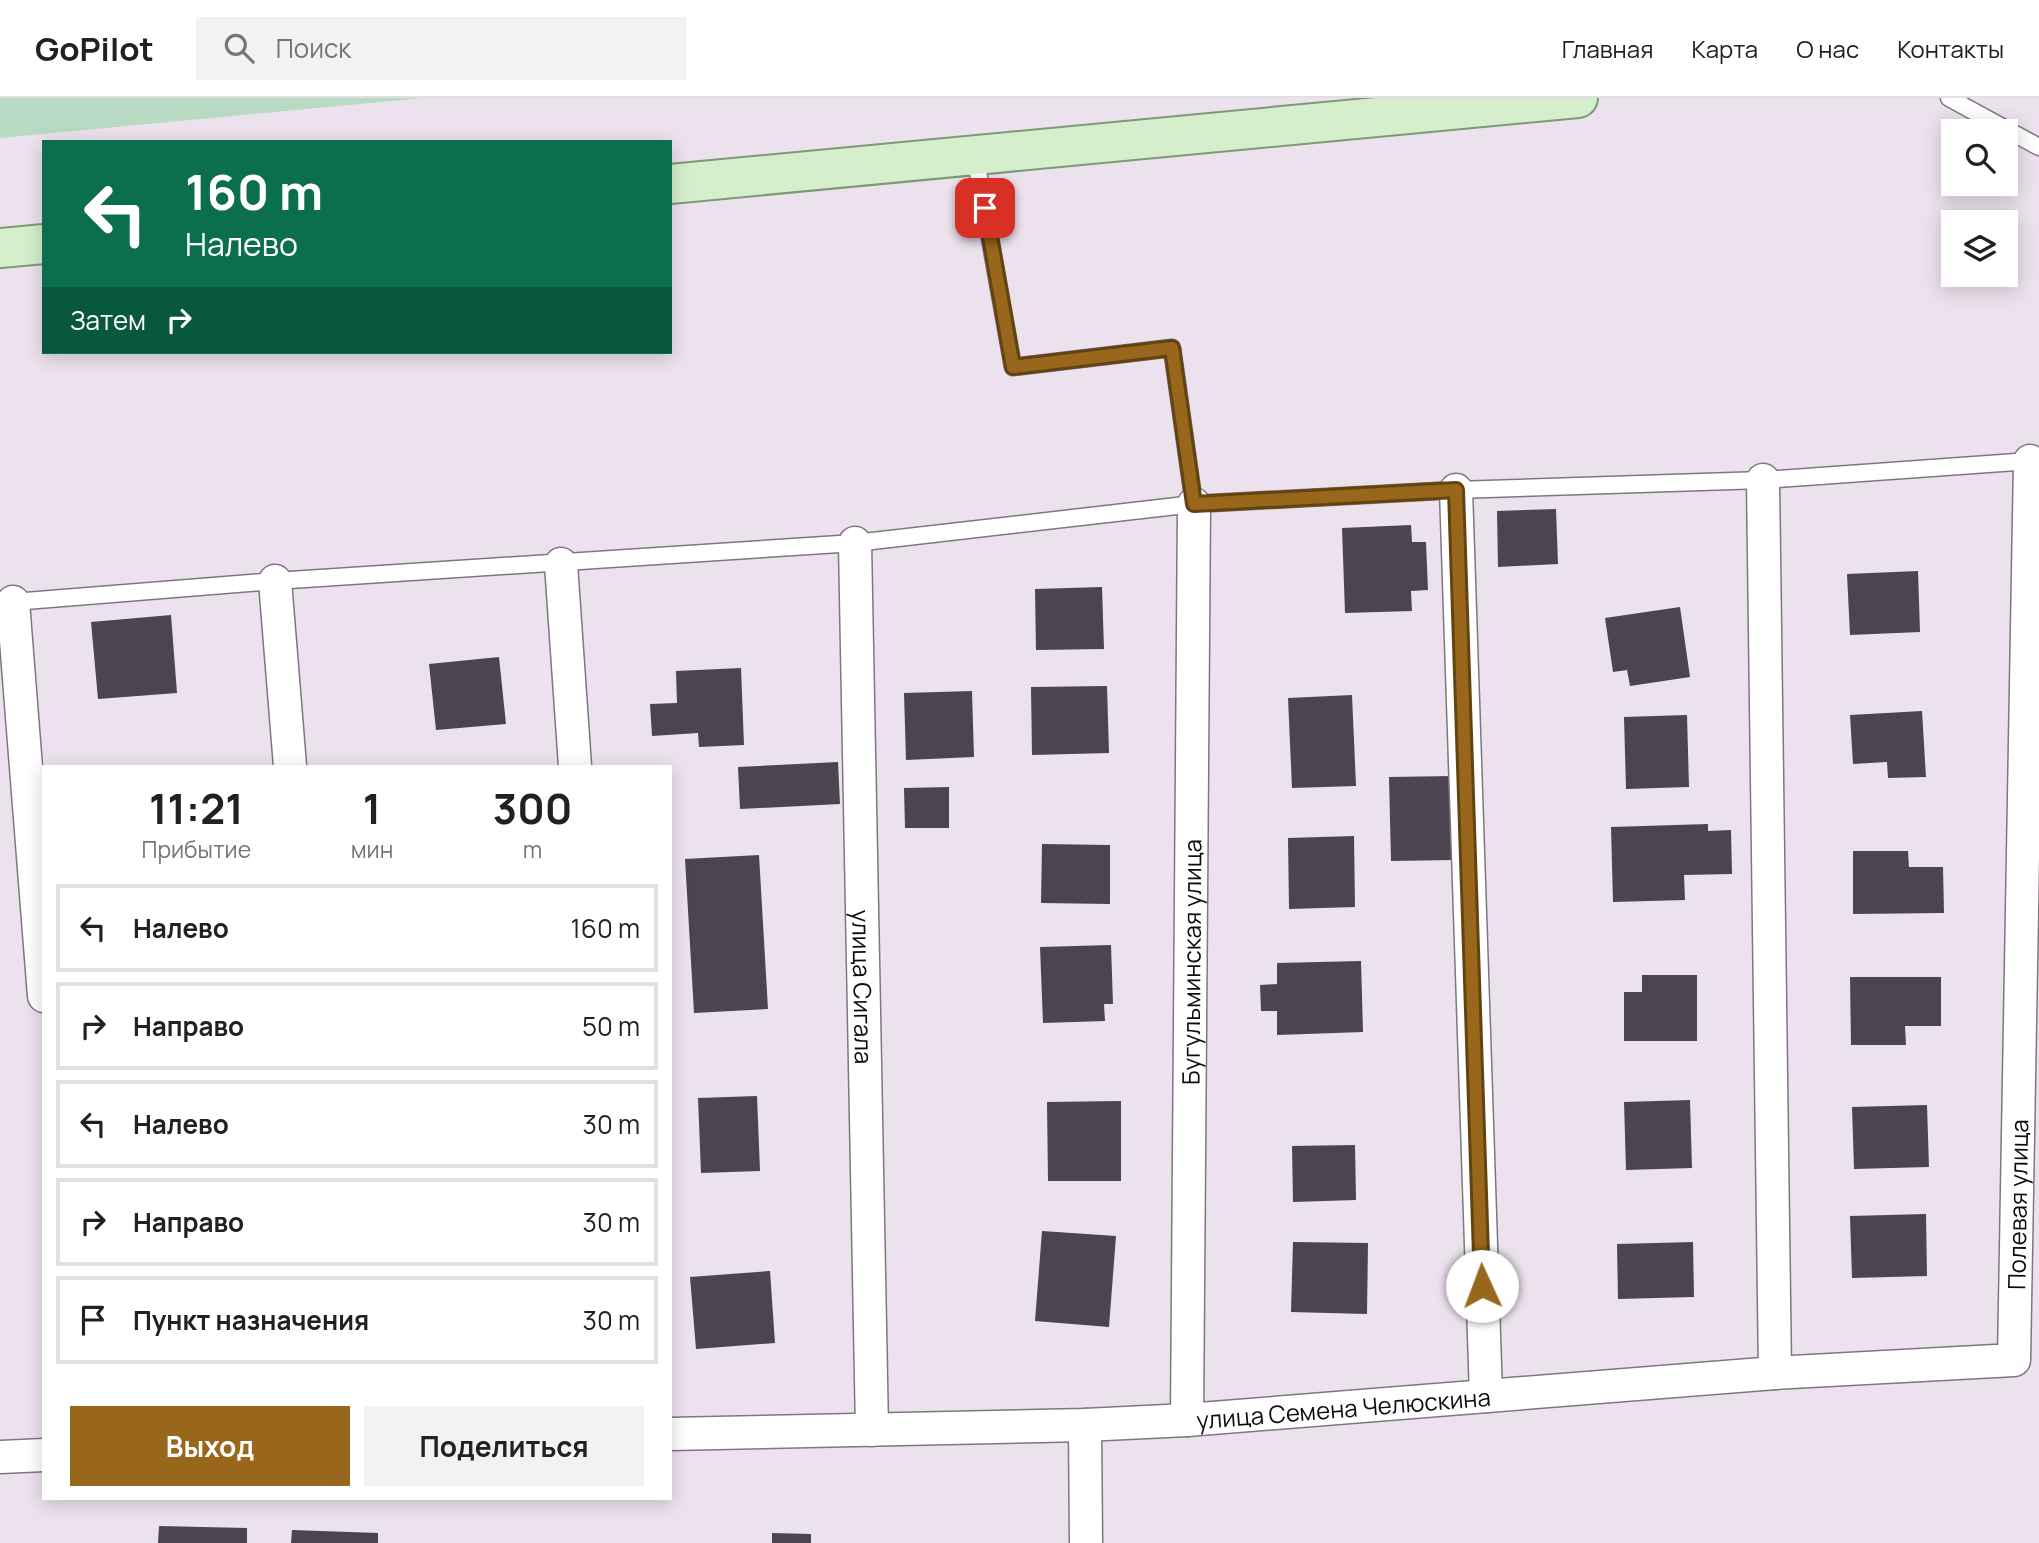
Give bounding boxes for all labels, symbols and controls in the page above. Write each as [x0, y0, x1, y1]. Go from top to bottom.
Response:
search box [196, 17, 686, 80]
text: GoPilot [35, 26, 154, 71]
icon: search [220, 29, 258, 67]
text: Поиск [276, 30, 351, 66]
text: Главная [1562, 32, 1653, 65]
text: Карта [1691, 32, 1758, 65]
text: О нас [1796, 32, 1859, 65]
text: Контакты [1897, 32, 2004, 65]
map controls [1941, 119, 2018, 287]
button: search [1941, 119, 2018, 196]
text: 160 m [185, 158, 323, 225]
icon: left [70, 168, 161, 259]
pin [955, 178, 1015, 238]
icon: arrive [966, 189, 1004, 227]
button: layers [1941, 210, 2018, 287]
text: Налево [185, 222, 298, 266]
icon: right [160, 301, 198, 339]
text: Затем [70, 302, 146, 338]
text: 11:21 [149, 779, 244, 837]
text: 1 [363, 779, 381, 837]
text: 300 [493, 779, 572, 837]
text: Прибытие [142, 833, 251, 865]
text: мин [351, 833, 393, 865]
text: m [523, 833, 542, 865]
street label: Бугульминская улица [1173, 839, 1208, 1085]
icon: left [74, 909, 112, 947]
street label: улица Сигала [846, 909, 881, 1065]
text: Налево [133, 910, 229, 946]
text: 160 m [571, 910, 640, 946]
icon: right [74, 1007, 112, 1045]
text: Направо [133, 1008, 244, 1044]
text: 50 m [582, 1008, 640, 1044]
icon: left [74, 1105, 112, 1143]
text: Налево [133, 1106, 229, 1142]
text: 30 m [583, 1106, 640, 1142]
street label: Полевая улица [1999, 1119, 2035, 1290]
icon: right [74, 1203, 112, 1241]
text: Направо [133, 1204, 244, 1240]
text: 30 m [583, 1204, 640, 1240]
position arrow [1445, 1249, 1519, 1323]
icon: arrive [74, 1301, 112, 1339]
text: Пункт назначения [133, 1302, 369, 1338]
text: 30 m [583, 1302, 640, 1338]
street label: улица Семена Челюскина [1195, 1379, 1492, 1436]
button: Выход [70, 1406, 350, 1486]
button: Поделиться [364, 1406, 644, 1486]

